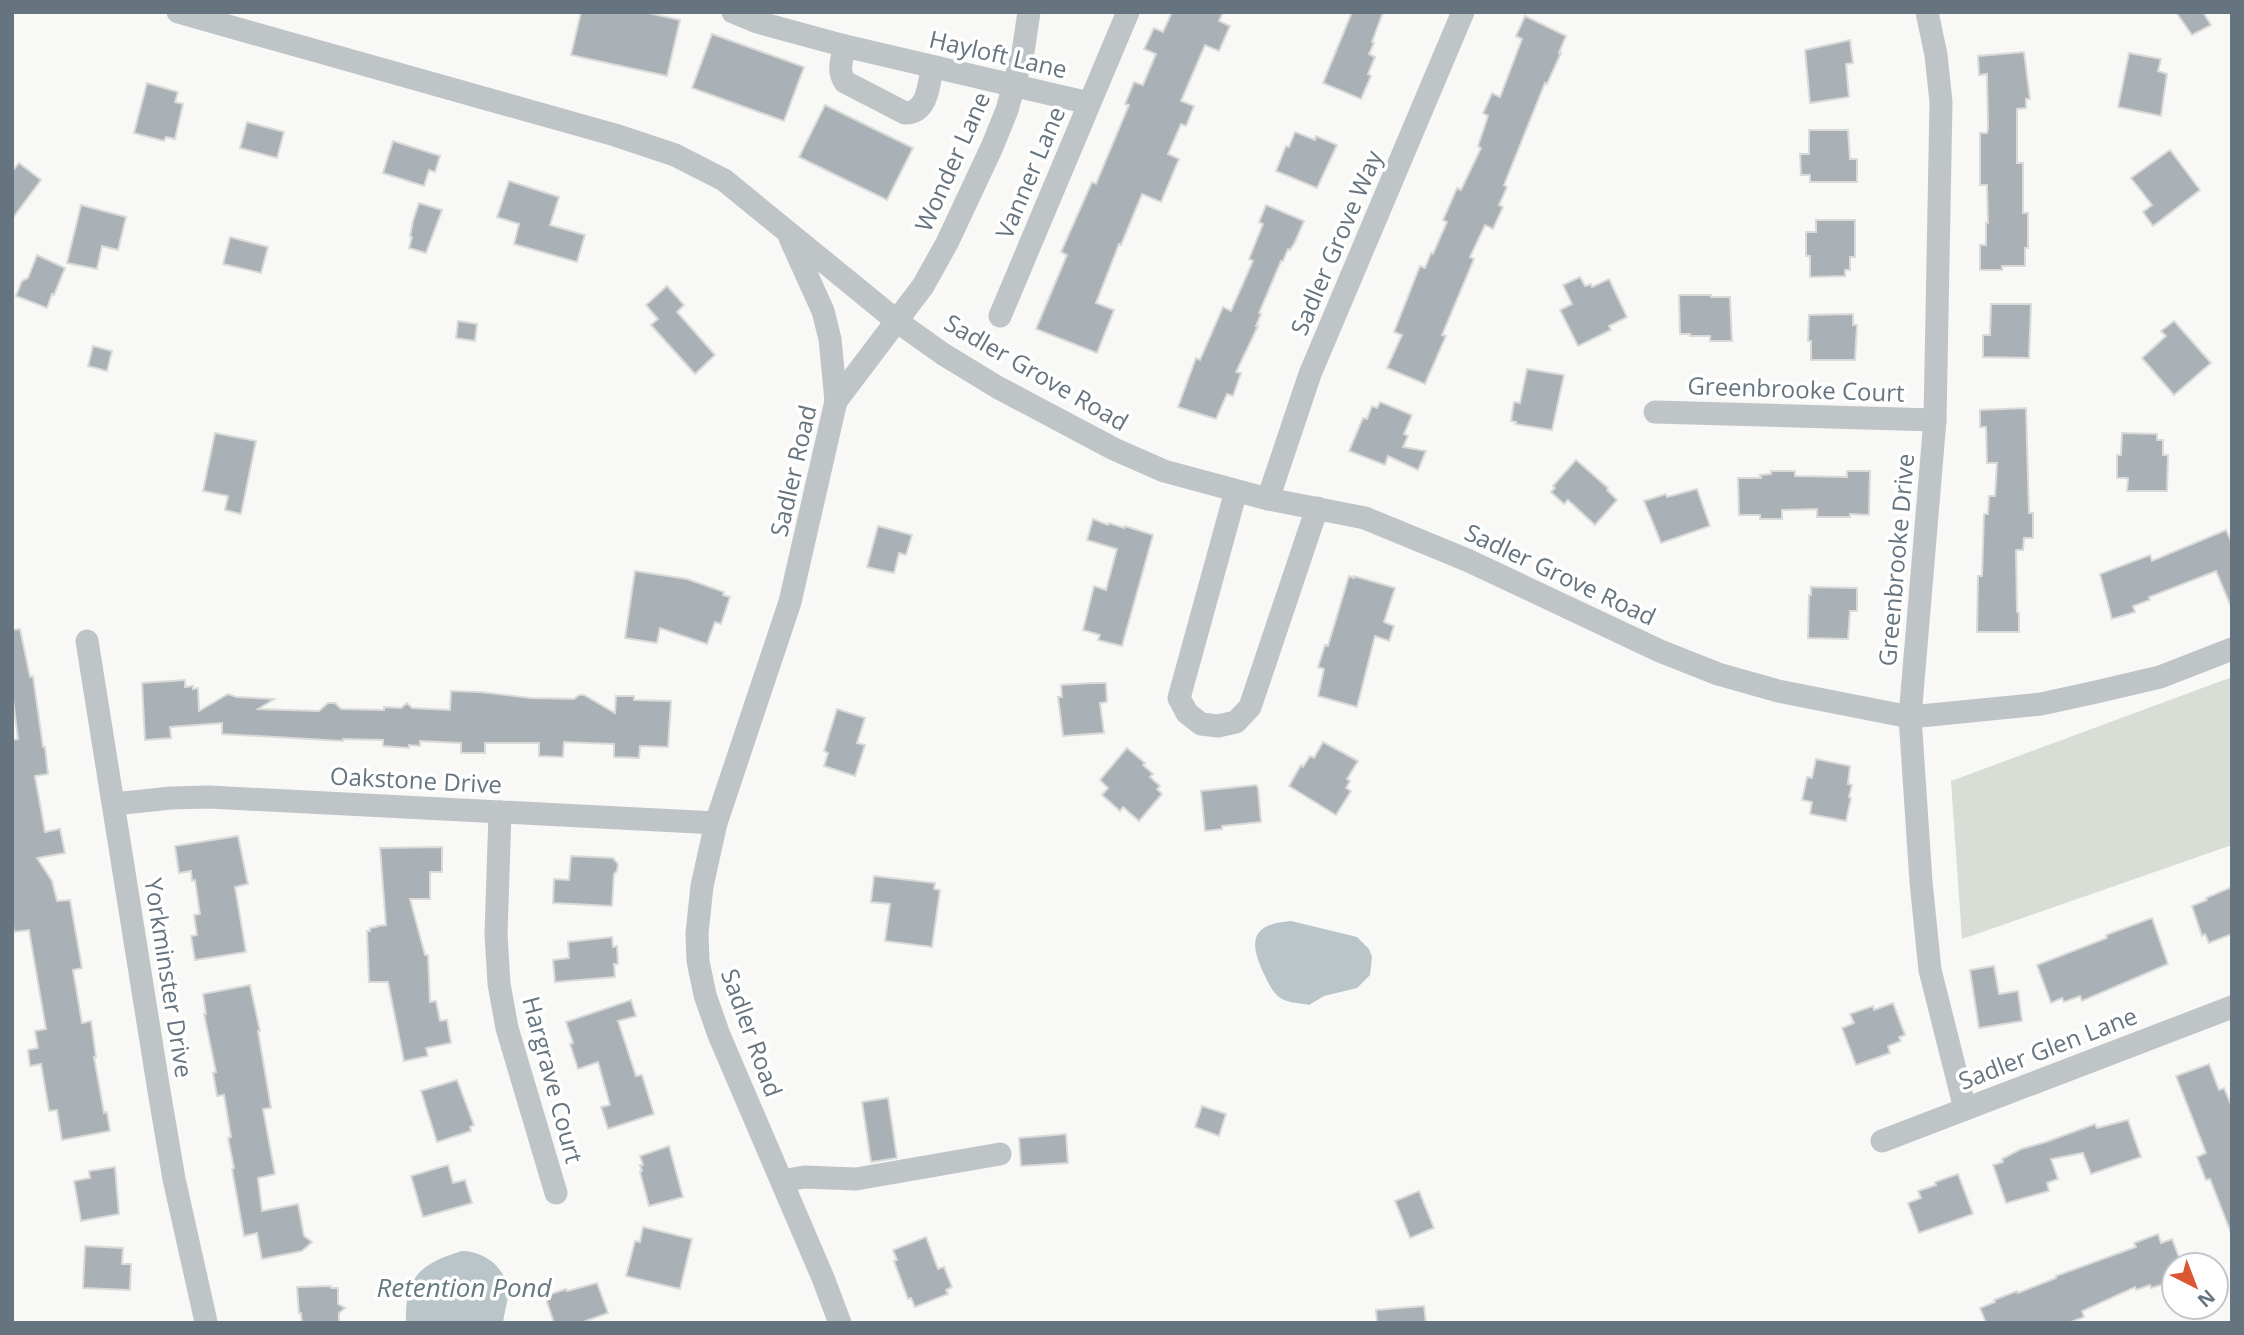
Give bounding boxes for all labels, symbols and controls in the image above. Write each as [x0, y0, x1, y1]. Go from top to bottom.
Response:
street label: Hayloft Lane [926, 22, 1070, 85]
street label: Wonder Lane [906, 86, 997, 236]
street label: Vanner Lane [987, 101, 1072, 244]
street label: Sadler Grove Way [1282, 144, 1390, 340]
street label: Sadler Grove Road [939, 306, 1135, 438]
street label: Greenbrooke Court [1687, 368, 1905, 409]
street label: Sadler Road [761, 402, 824, 540]
street label: Greenbrooke Drive [1870, 452, 1921, 668]
street label: Sadler Grove Road [1460, 515, 1662, 632]
street label: Oakstone Drive [329, 759, 503, 800]
street label: Yorkminster Drive [137, 876, 202, 1080]
street label: Sadler Road [714, 964, 791, 1101]
street label: Hargrave Court [515, 993, 592, 1167]
street label: Sadler Glen Lane [1953, 998, 2141, 1097]
north arrow [2160, 1251, 2230, 1321]
water label: Retention Pond [376, 1269, 553, 1305]
text: N [2192, 1284, 2221, 1313]

